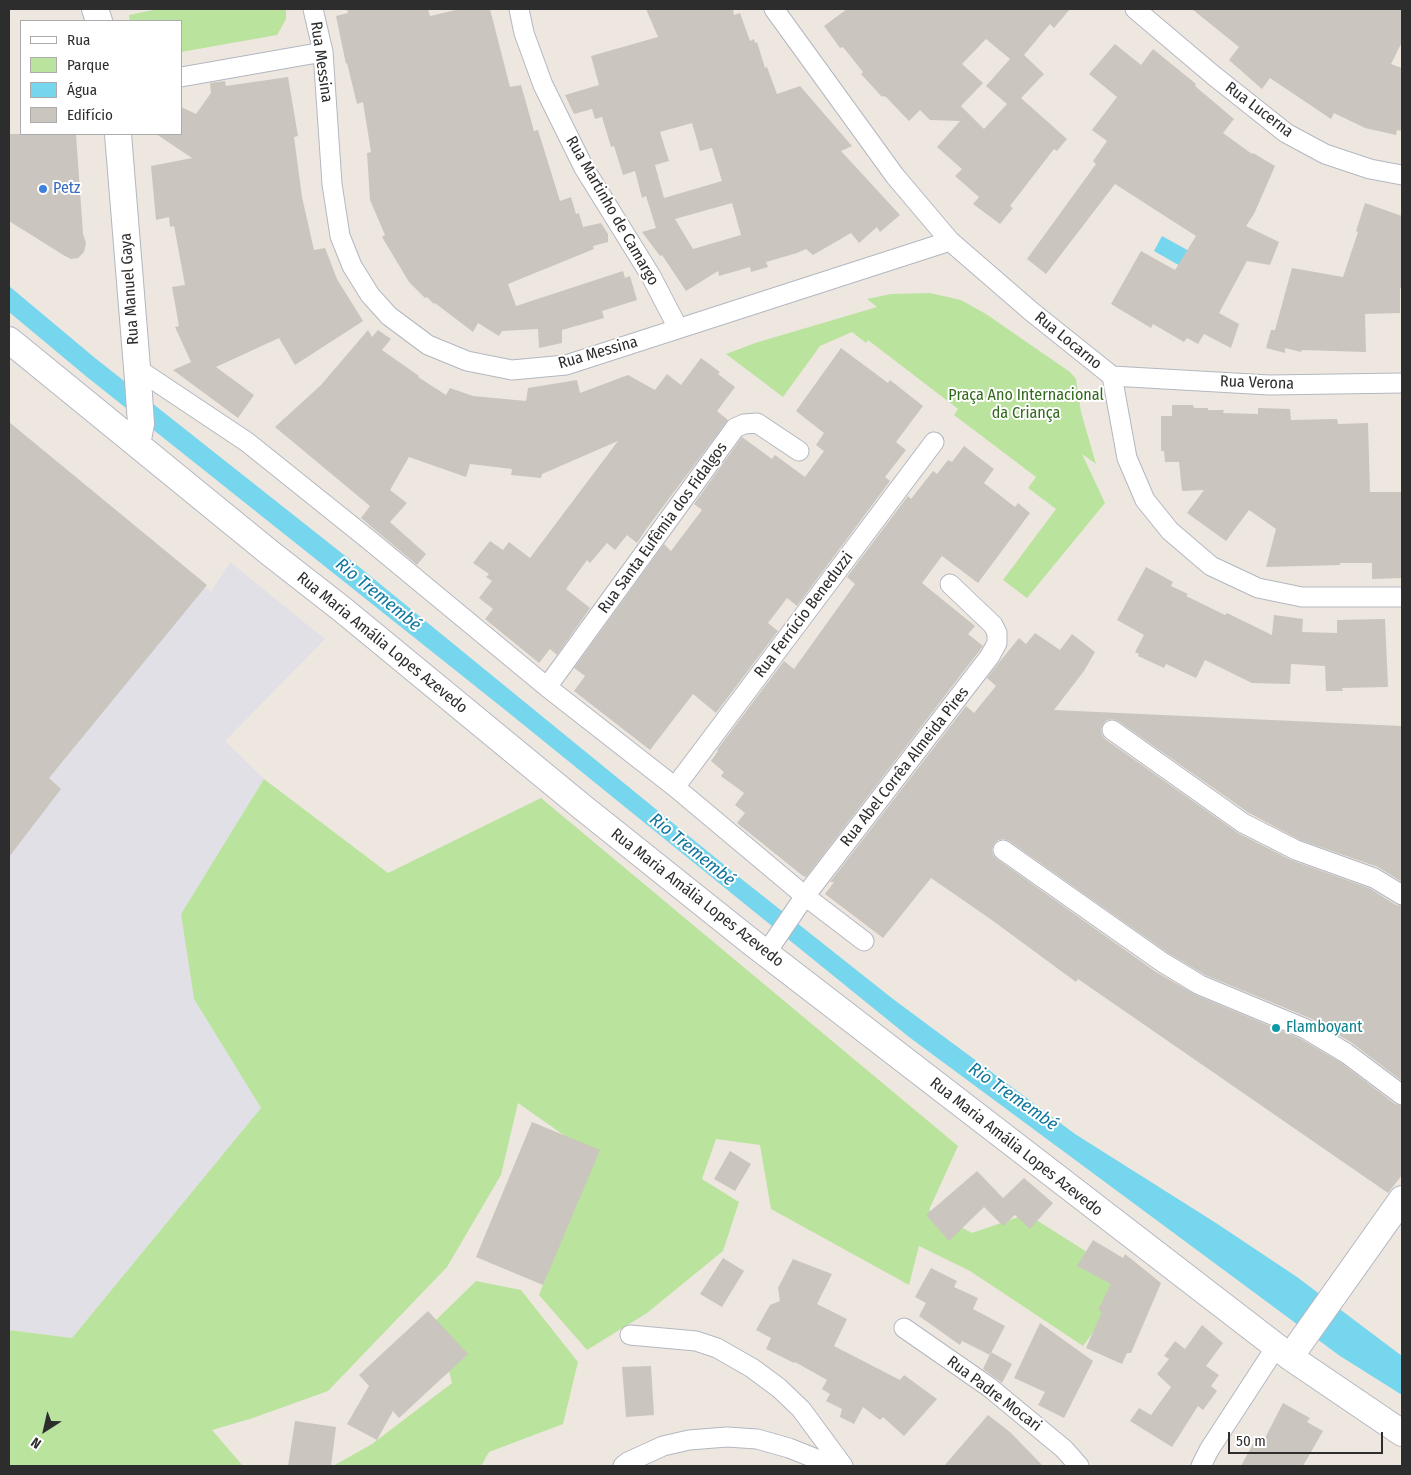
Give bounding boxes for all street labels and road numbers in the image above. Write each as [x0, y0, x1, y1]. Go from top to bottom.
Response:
street label: Rua Messina [306, 20, 336, 104]
street label: Rua Lucerna [1221, 78, 1297, 142]
street label: Rua Martinho de Camargo [561, 133, 663, 289]
street label: Rua Manuel Gaya [117, 232, 143, 346]
street label: Rua Locarno [1031, 308, 1105, 374]
street label: Rua Messina [556, 333, 640, 373]
street label: Rua Verona [1220, 372, 1294, 394]
street label: Rua Santa Eufêmia dos Fidalgos [594, 439, 732, 617]
street label: Rua Ferrúcio Beneduzzi [751, 548, 857, 682]
street label: Rua Maria Amália Lopes Azevedo [293, 568, 471, 718]
street label: Rua Abel Corrêa Almeida Pires [837, 683, 973, 851]
street label: Rua Maria Amália Lopes Azevedo [607, 825, 787, 971]
street label: Rua Maria Amália Lopes Azevedo [926, 1074, 1106, 1220]
street label: Rua Padre Mocari [943, 1352, 1045, 1436]

